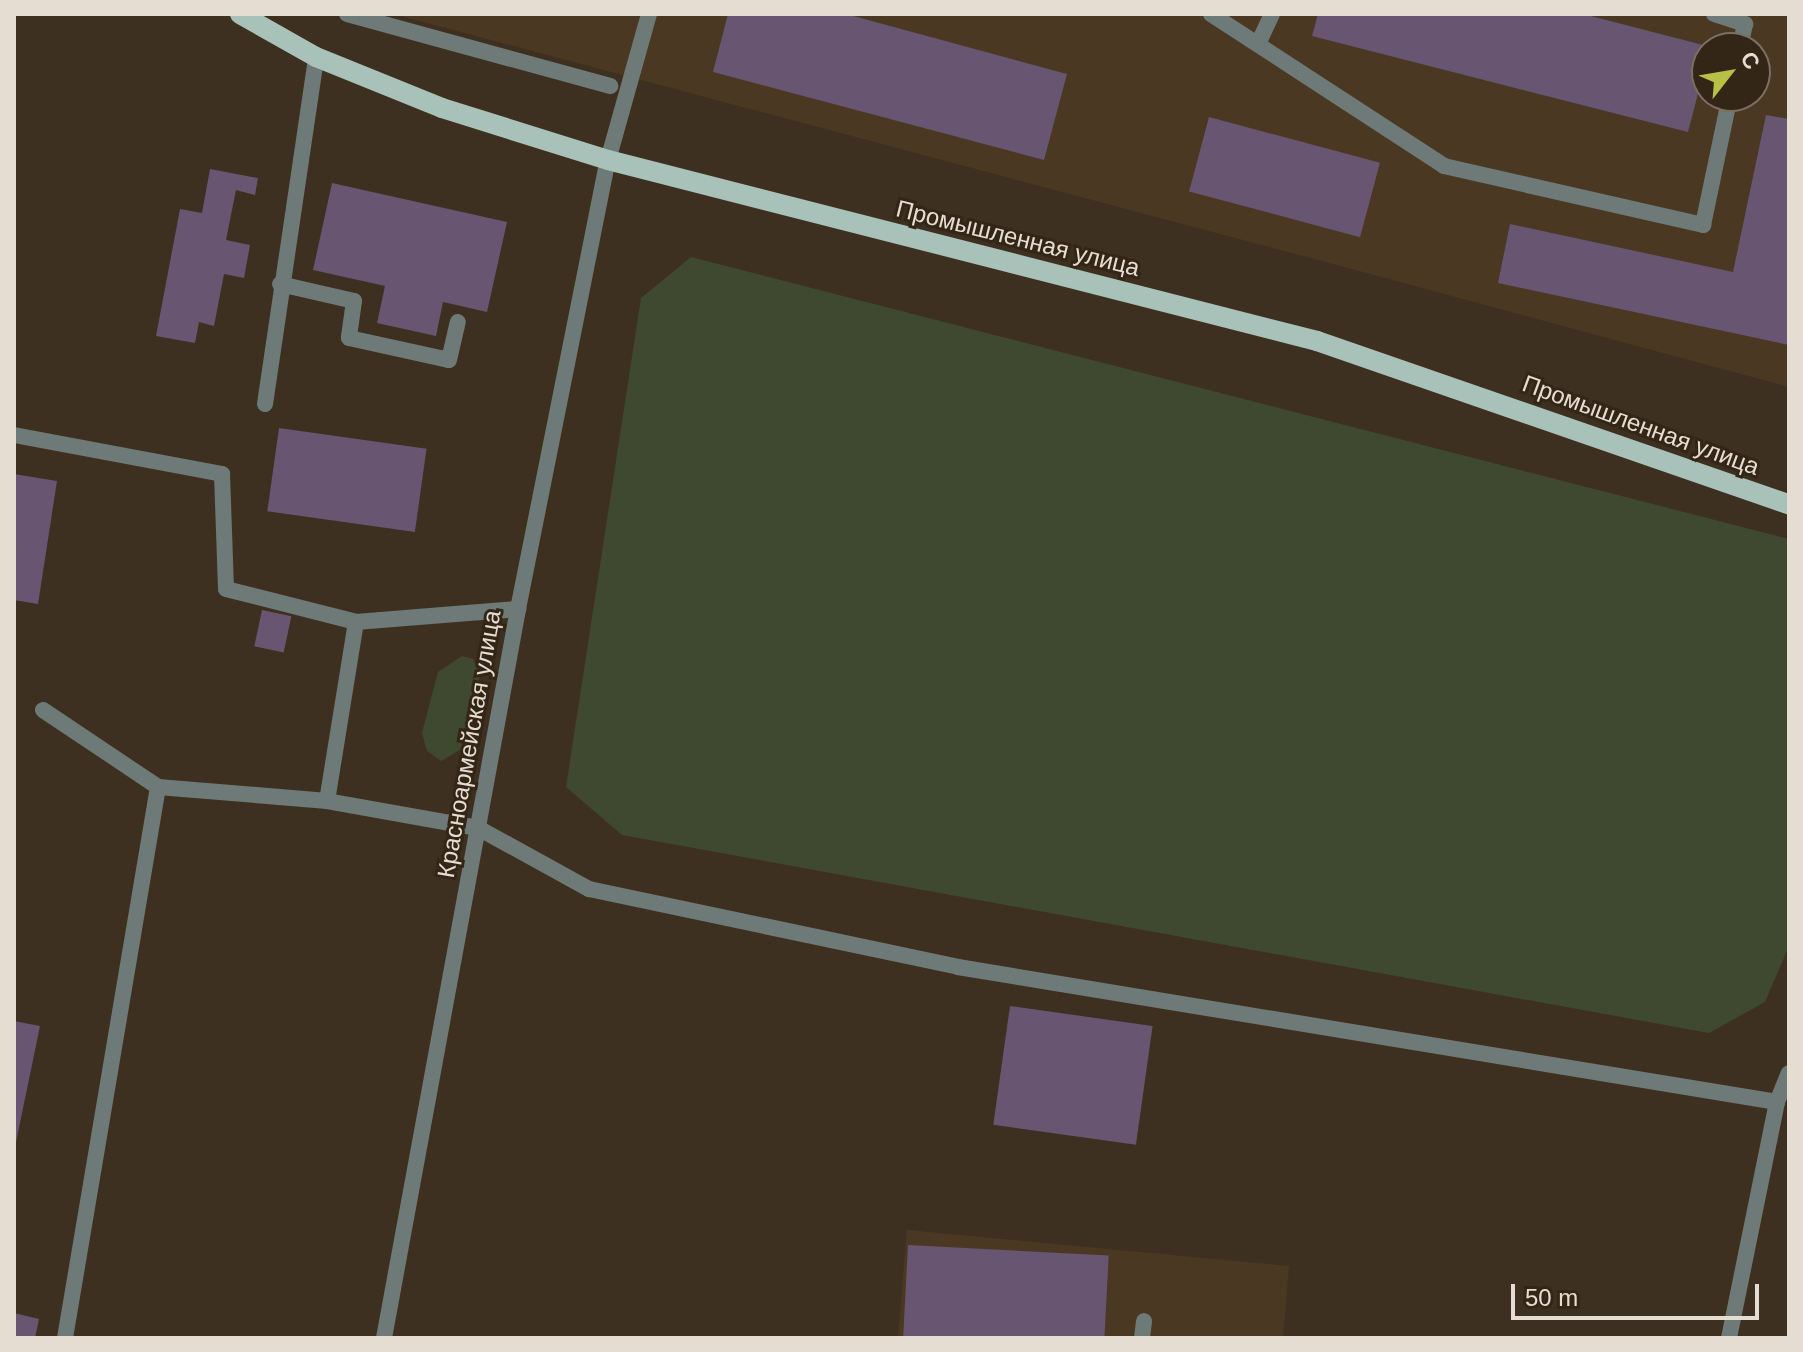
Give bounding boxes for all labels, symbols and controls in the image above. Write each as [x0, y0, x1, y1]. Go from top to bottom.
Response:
north arrow [1691, 32, 1771, 112]
text: С [1735, 47, 1765, 74]
street label: Промышленная улица [893, 194, 1143, 282]
street label: Промышленная улица [1519, 369, 1763, 481]
street label: Красноармейская улица [431, 608, 507, 880]
scale bar [1515, 1268, 1763, 1318]
text: 50 m [1525, 1284, 1578, 1311]

